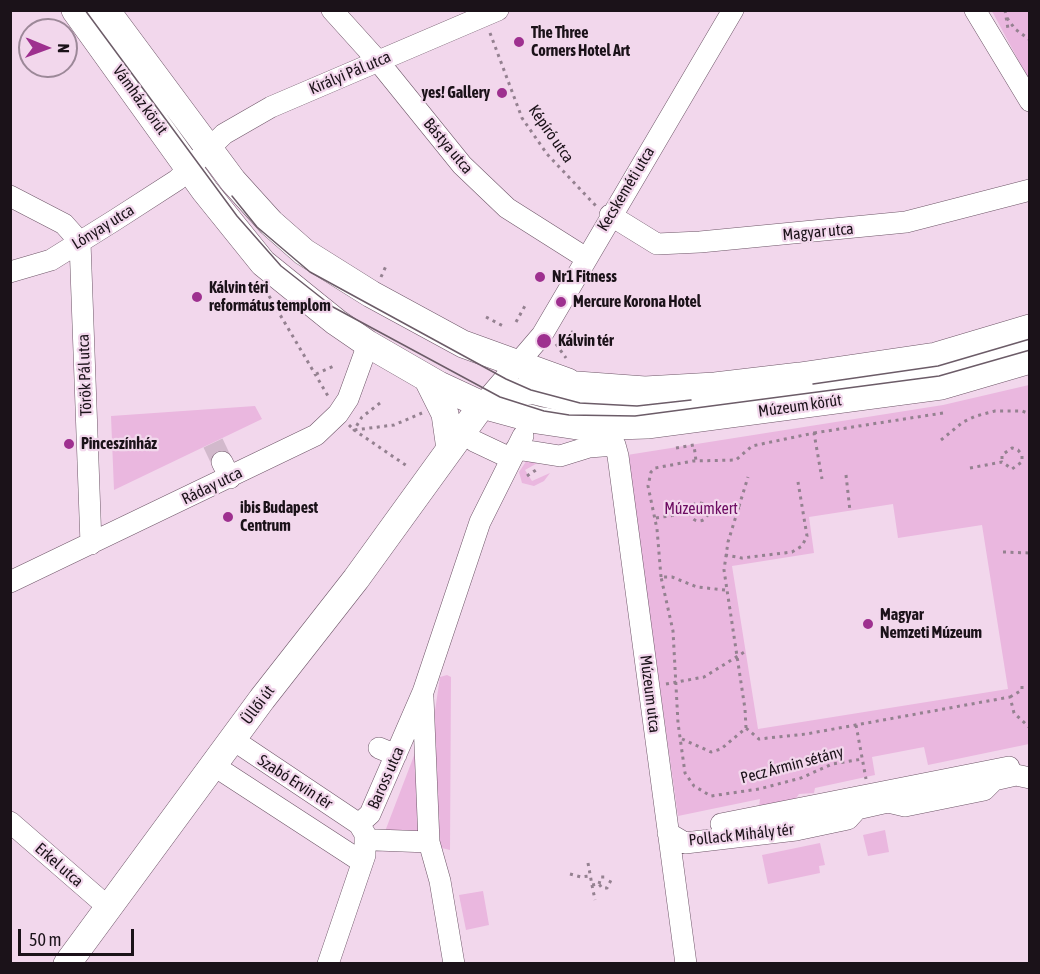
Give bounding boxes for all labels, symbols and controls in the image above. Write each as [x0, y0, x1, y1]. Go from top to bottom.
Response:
north arrow [18, 18, 78, 78]
place label: The Three Corners Hotel Art [531, 23, 630, 61]
marker: The Three Corners Hotel Art [512, 35, 526, 49]
text: N [55, 43, 73, 53]
street label: Királyi Pál utca [306, 47, 394, 99]
street label: Vámház körút [108, 62, 172, 138]
place label: yes! Gallery [422, 83, 490, 103]
marker: yes! Gallery [495, 86, 509, 100]
street label: Képíró utca [524, 101, 578, 167]
street label: Bástya utca [419, 114, 477, 178]
street label: Kecskeméti utca [593, 143, 659, 235]
street label: Lónyay utca [68, 200, 138, 254]
street label: Magyar utca [782, 219, 854, 245]
place label: Nr1 Fitness [552, 267, 617, 287]
marker: Nr1 Fitness [533, 270, 547, 284]
place label: Kálvin téri református templom [209, 278, 331, 316]
marker: Kálvin téri református templom [190, 290, 204, 304]
place label: Mercure Korona Hotel [573, 292, 701, 312]
marker: Mercure Korona Hotel [554, 295, 568, 309]
place label: Kálvin tér [558, 331, 614, 351]
marker: Kálvin tér [535, 332, 553, 350]
street label: Török Pál utca [74, 334, 96, 416]
street label: Múzeum körút [757, 391, 843, 421]
place label: Pinceszínház [81, 434, 157, 454]
marker: Pinceszínház [62, 437, 76, 451]
street label: Ráday utca [179, 463, 245, 509]
place label: ibis Budapest Centrum [240, 498, 318, 536]
park label: Múzeumkert [664, 499, 738, 519]
marker: ibis Budapest Centrum [221, 510, 235, 524]
place label: Magyar Nemzeti Múzeum [880, 605, 982, 643]
marker: Magyar Nemzeti Múzeum [861, 617, 875, 631]
street label: Múzeum utca [636, 654, 664, 734]
street label: Üllői út [237, 682, 279, 728]
street label: Pecz Ármin sétány [738, 742, 846, 788]
street label: Baross utca [364, 744, 408, 812]
street label: Szabó Ervin tér [254, 751, 336, 813]
street label: Pollack Mihály tér [688, 820, 794, 850]
street label: Erkel utca [31, 839, 87, 891]
scale bar [21, 917, 136, 955]
text: 50 m [29, 929, 61, 950]

